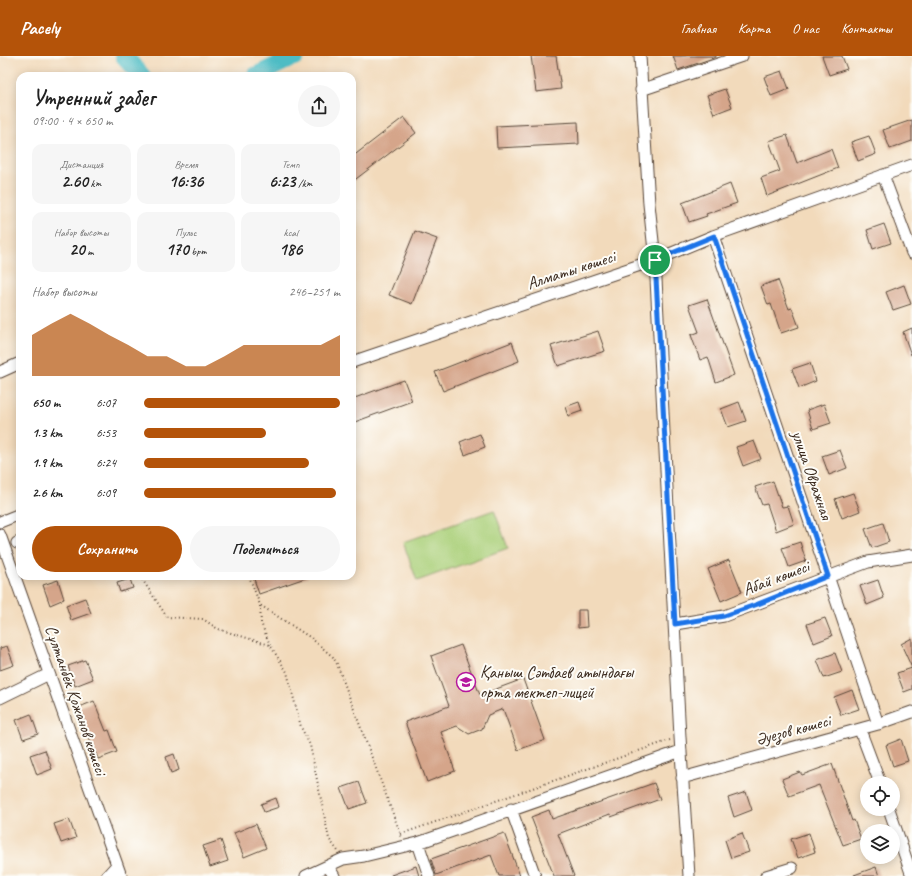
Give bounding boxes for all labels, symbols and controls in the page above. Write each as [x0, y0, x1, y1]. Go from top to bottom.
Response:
text: Pacely [20, 16, 60, 40]
text: Главная [681, 20, 716, 37]
text: Карта [738, 20, 770, 37]
text: О нас [792, 20, 819, 37]
text: Контакты [841, 20, 892, 37]
text: Утренний забег [32, 84, 155, 112]
button: share [298, 85, 340, 127]
text: 09:00 · 4 × 650 m [32, 113, 113, 129]
text: Дистанция [59, 157, 103, 171]
text: Время [174, 157, 198, 171]
text: Темп [282, 157, 300, 171]
text: 2.60 [61, 171, 88, 192]
text: 16:36 [169, 171, 203, 192]
text: 6:23 [269, 171, 295, 192]
text: km [88, 176, 101, 190]
text: /km [295, 176, 313, 190]
text: Набор высоты [54, 225, 109, 239]
text: Пульс [175, 225, 197, 239]
text: kcal [283, 225, 298, 239]
text: 20 [69, 239, 85, 260]
text: 170 [166, 239, 189, 260]
text: 186 [279, 239, 302, 260]
pin [638, 243, 672, 277]
text: m [85, 244, 93, 258]
text: bpm [189, 244, 206, 258]
street label: Алматы көшесі [524, 245, 619, 294]
icon: arrive [644, 249, 666, 271]
text: Набор высоты [32, 284, 97, 300]
text: 246–251 m [289, 284, 340, 300]
text: 650 m [32, 395, 60, 411]
text: 6:07 [96, 395, 116, 411]
text: 1.3 km [32, 425, 62, 441]
text: 6:53 [96, 425, 116, 441]
street label: улица Овражная [787, 427, 837, 523]
text: 1.9 km [32, 455, 62, 471]
text: 6:24 [96, 455, 116, 471]
text: 2.6 km [32, 485, 63, 501]
text: 6:09 [96, 485, 116, 501]
button: Сохранить [32, 526, 182, 572]
button: Поделиться [190, 526, 340, 572]
street label: Абай көшесі [740, 555, 814, 600]
street label: Сұлтанбек Қожанов көшесі [40, 622, 112, 779]
place label: Қаныш Сәтбаев атындағы орта мектеп-лицей [480, 662, 635, 703]
school or university icon: Қаныш Сәтбаев атындағы орта мектеп-лицей [455, 671, 477, 693]
street label: Әуезов көшесі [753, 710, 835, 751]
map controls [860, 776, 900, 864]
button: locate [860, 776, 900, 816]
button: layers [860, 824, 900, 864]

